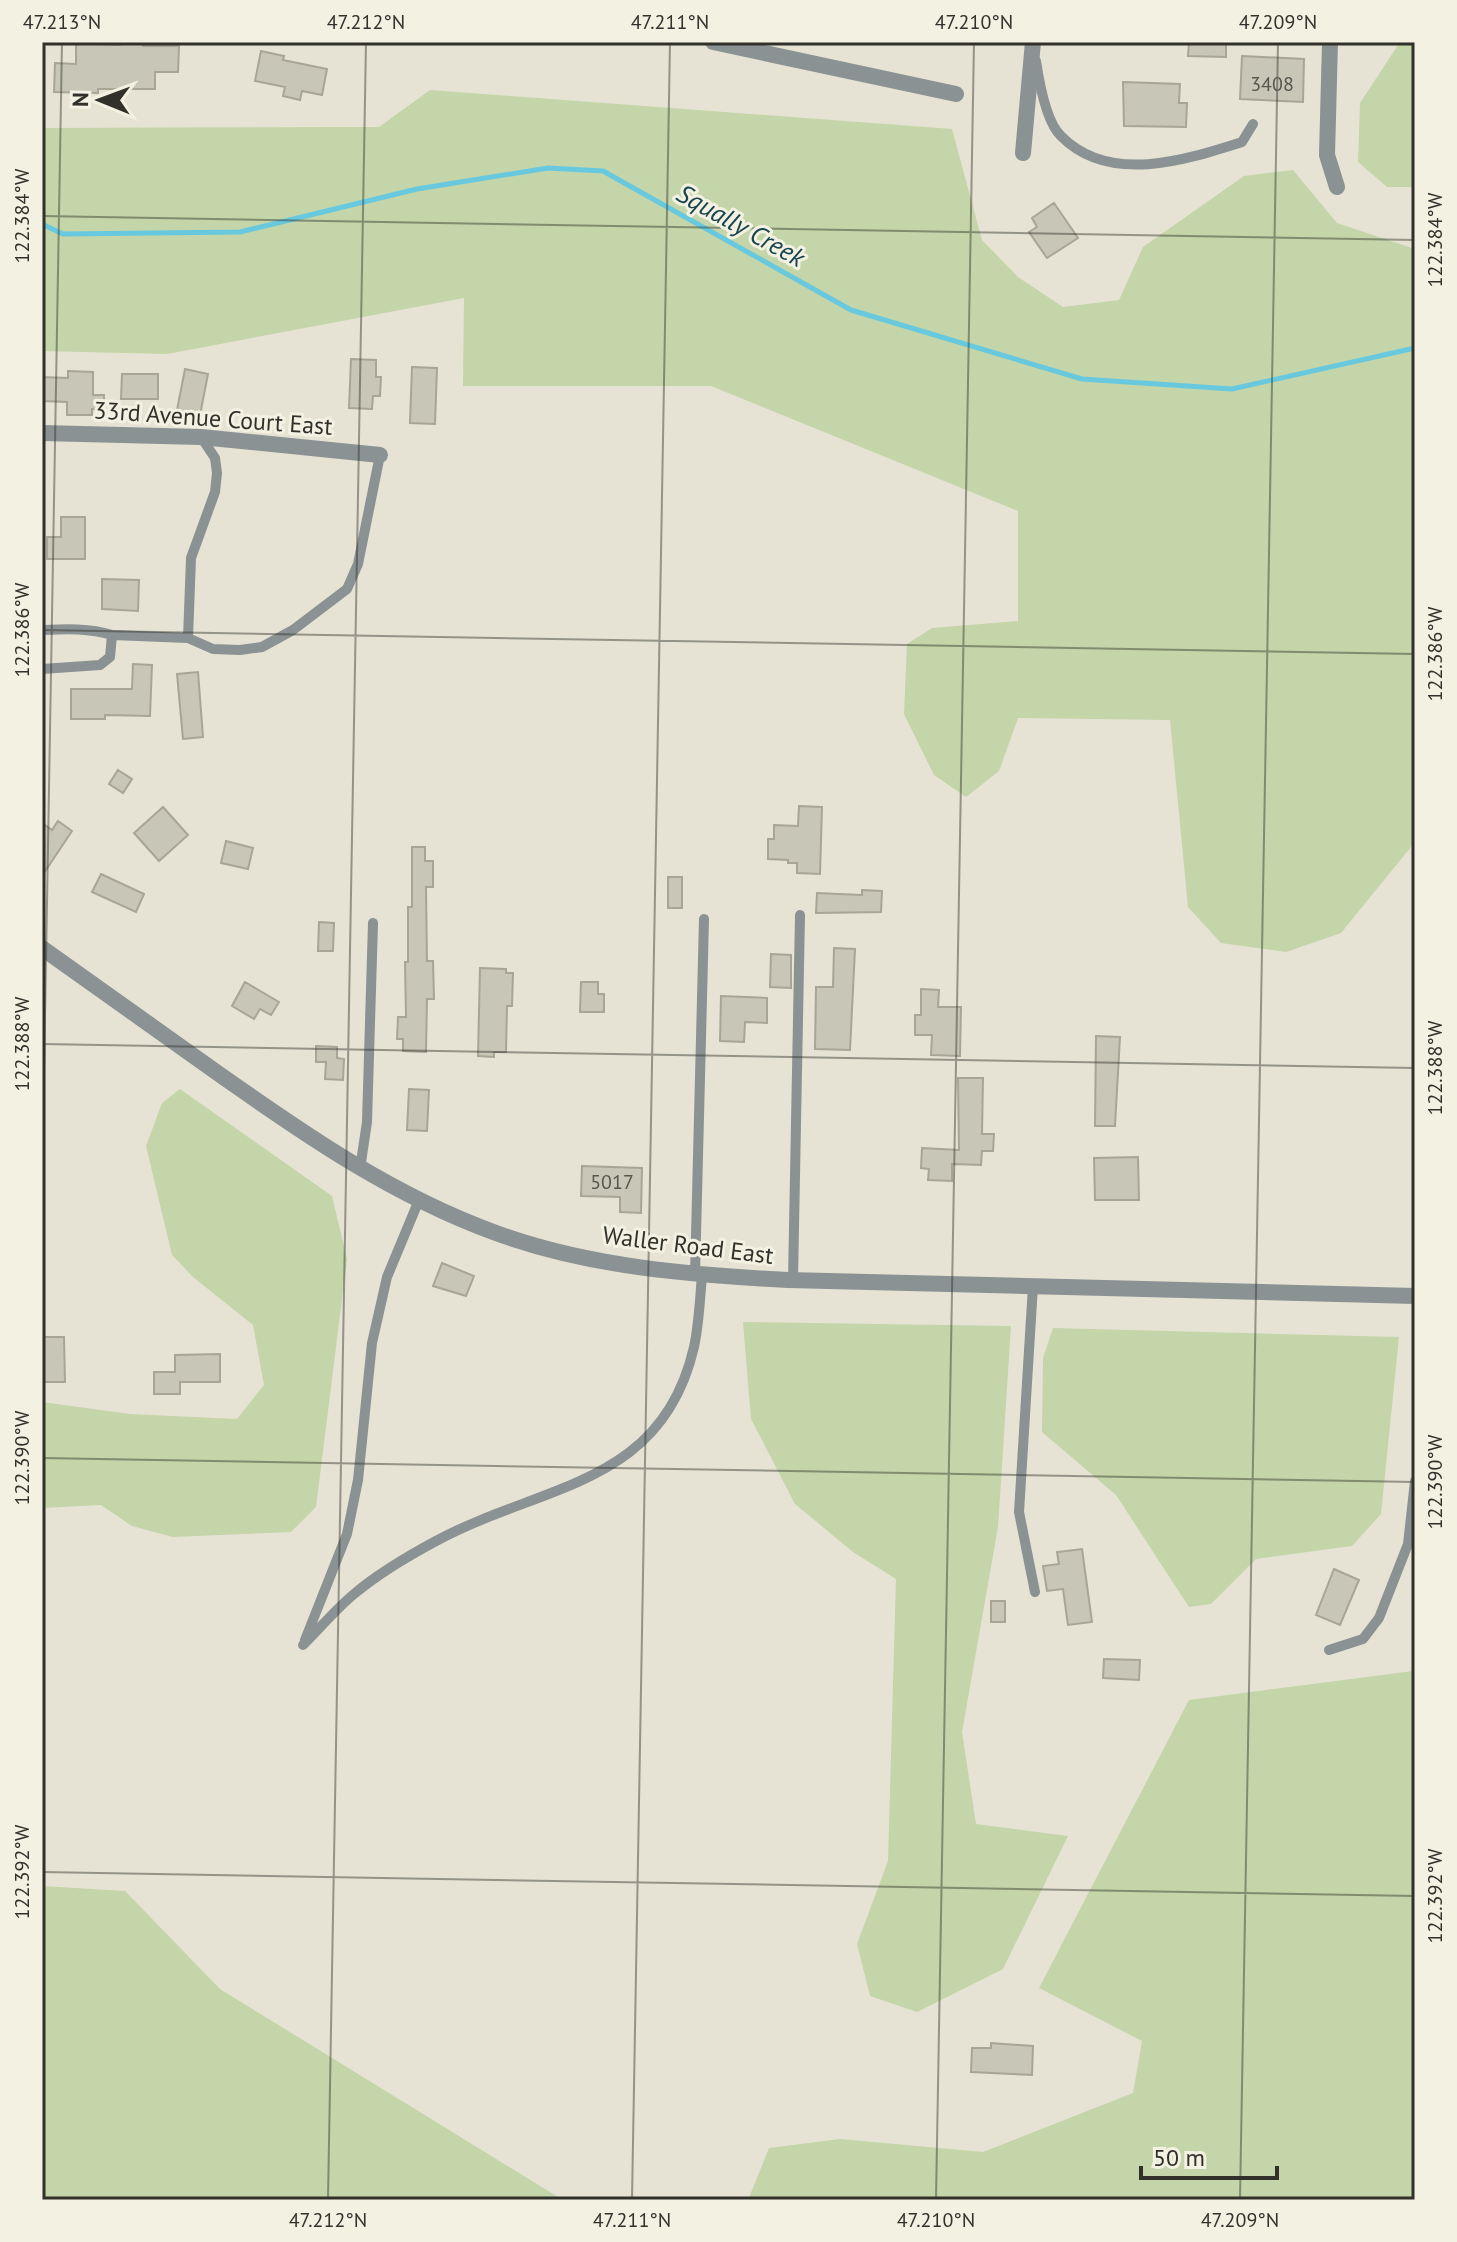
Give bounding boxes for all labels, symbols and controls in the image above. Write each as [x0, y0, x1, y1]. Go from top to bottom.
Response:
text: 47.213°N [23, 9, 101, 35]
text: 47.212°N [327, 9, 405, 35]
text: 47.211°N [631, 9, 709, 35]
text: 47.210°N [935, 9, 1013, 35]
text: 47.209°N [1239, 9, 1317, 35]
north arrow [60, 60, 140, 140]
house number: 3408 [1250, 71, 1294, 97]
text: N [66, 92, 94, 107]
text: 122.384°W [9, 168, 35, 263]
water label: Squally Creek [671, 176, 812, 274]
text: 122.384°W [1422, 192, 1448, 287]
street label: 33rd Avenue Court East [93, 394, 333, 442]
text: 122.386°W [9, 582, 35, 677]
text: 122.386°W [1422, 606, 1448, 701]
text: 122.388°W [9, 996, 35, 1091]
text: 122.388°W [1422, 1020, 1448, 1115]
house number: 5017 [590, 1169, 634, 1195]
street label: Waller Road East [601, 1219, 775, 1271]
text: 122.390°W [9, 1410, 35, 1505]
text: 122.390°W [1422, 1434, 1448, 1529]
text: 122.392°W [9, 1824, 35, 1919]
text: 122.392°W [1422, 1848, 1448, 1943]
scale bar [1141, 2130, 1277, 2180]
text: 50 m [1153, 2142, 1205, 2173]
text: 47.212°N [289, 2207, 367, 2233]
text: 47.211°N [593, 2207, 671, 2233]
text: 47.210°N [897, 2207, 975, 2233]
text: 47.209°N [1201, 2207, 1279, 2233]

